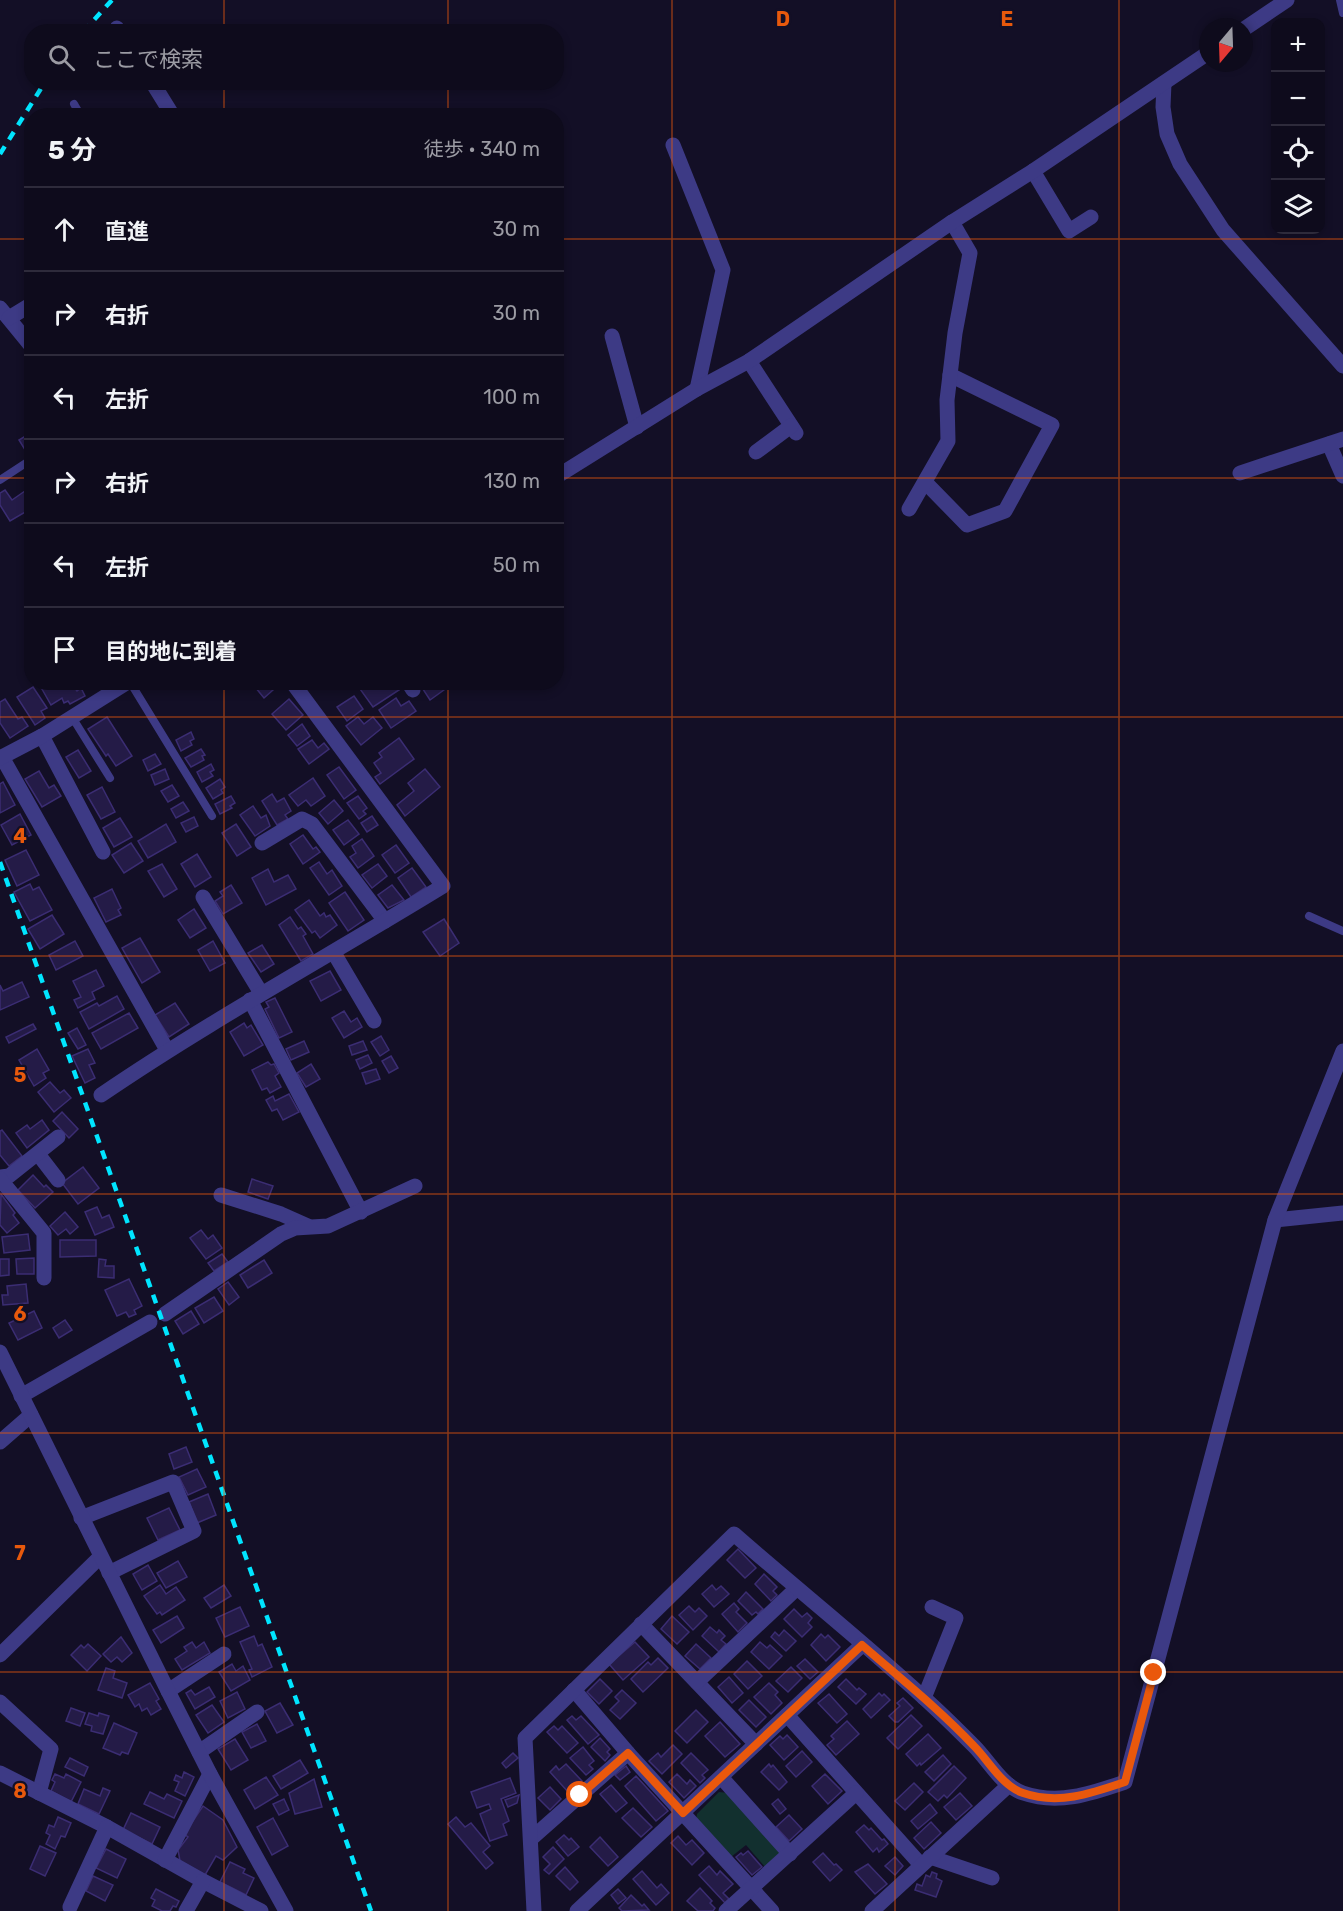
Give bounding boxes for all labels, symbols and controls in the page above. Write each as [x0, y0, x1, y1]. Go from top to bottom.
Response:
text: D [776, 7, 790, 31]
text: E [1001, 7, 1013, 31]
north arrow [1199, 18, 1253, 72]
map controls [1271, 18, 1325, 234]
button: + [1271, 18, 1325, 72]
search box [24, 24, 564, 90]
icon: search [45, 41, 78, 74]
text: ここで検索 [93, 46, 203, 73]
button: − [1271, 72, 1325, 126]
button: locate [1271, 126, 1325, 180]
text: 5 分 [48, 135, 96, 166]
text: 徒歩 · 340 m [424, 137, 540, 161]
button: layers [1271, 180, 1325, 234]
icon: ahead [48, 213, 81, 246]
text: 30 m [493, 217, 540, 241]
text: 直進 [105, 218, 149, 245]
icon: right [48, 297, 81, 330]
text: 30 m [493, 301, 540, 325]
text: 右折 [105, 302, 149, 329]
icon: left [48, 381, 81, 414]
text: 100 m [483, 385, 540, 409]
text: 左折 [105, 386, 149, 413]
icon: right [48, 465, 81, 498]
text: 130 m [484, 469, 540, 493]
text: 右折 [105, 470, 149, 497]
icon: left [48, 549, 81, 582]
text: 50 m [493, 553, 540, 577]
text: 左折 [105, 554, 149, 581]
icon: arrive [48, 633, 81, 666]
text: 目的地に到着 [105, 638, 237, 665]
text: 4 [13, 824, 27, 848]
text: 5 [14, 1063, 27, 1087]
text: 6 [13, 1302, 27, 1326]
text: 7 [14, 1541, 26, 1565]
route end [1140, 1659, 1166, 1685]
text: 8 [13, 1779, 27, 1803]
route start [566, 1781, 592, 1807]

